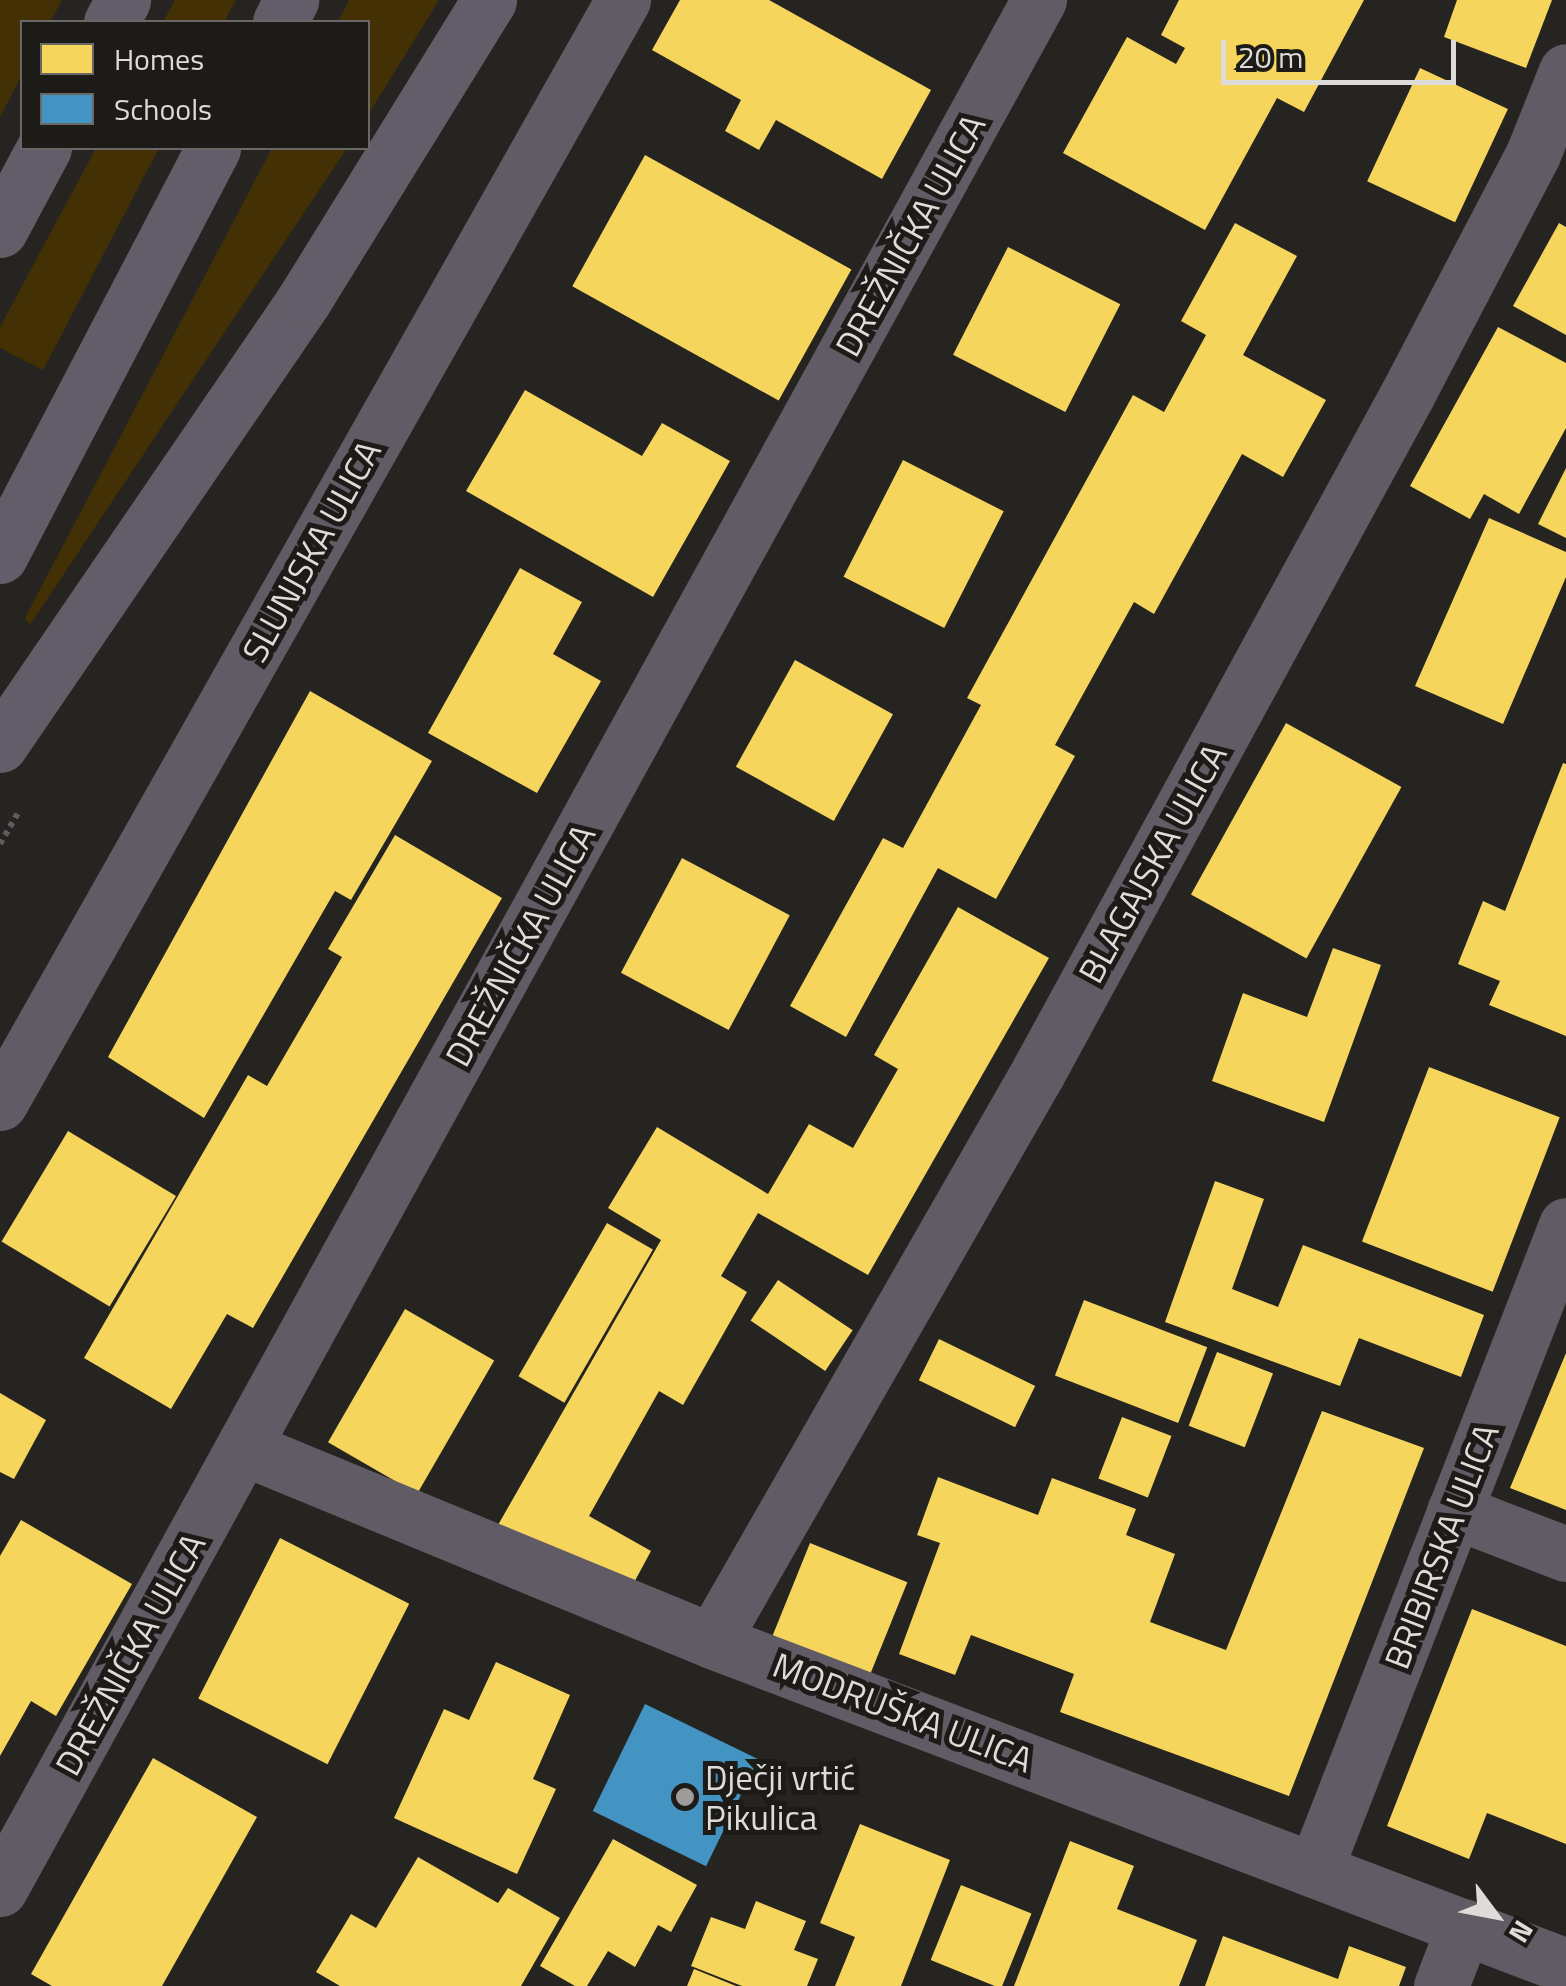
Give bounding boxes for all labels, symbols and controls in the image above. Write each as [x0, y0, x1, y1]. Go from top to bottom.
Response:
legend [20, 20, 370, 150]
scale bar [1226, 20, 1461, 82]
text: 20 m [1238, 34, 1303, 80]
text: Homes [114, 36, 204, 82]
text: Schools [114, 86, 212, 132]
street label: DREŽNIČKA ULICA [826, 107, 994, 363]
street label: SLUNJSKA ULICA [233, 433, 389, 669]
street label: BLAGAJSKA ULICA [1069, 736, 1235, 990]
street label: DREŽNIČKA ULICA [436, 817, 604, 1073]
street label: BRIBIRSKA ULICA [1375, 1418, 1507, 1674]
street label: DREŽNIČKA ULICA [46, 1526, 214, 1782]
street label: MODRUŠKA ULICA [767, 1643, 1039, 1781]
place label: Dječji vrtić Pikulica [705, 1756, 855, 1838]
marker: Dječji vrtić Pikulica [674, 1786, 696, 1808]
north arrow [1446, 1866, 1546, 1966]
text: N [1498, 1913, 1545, 1952]

